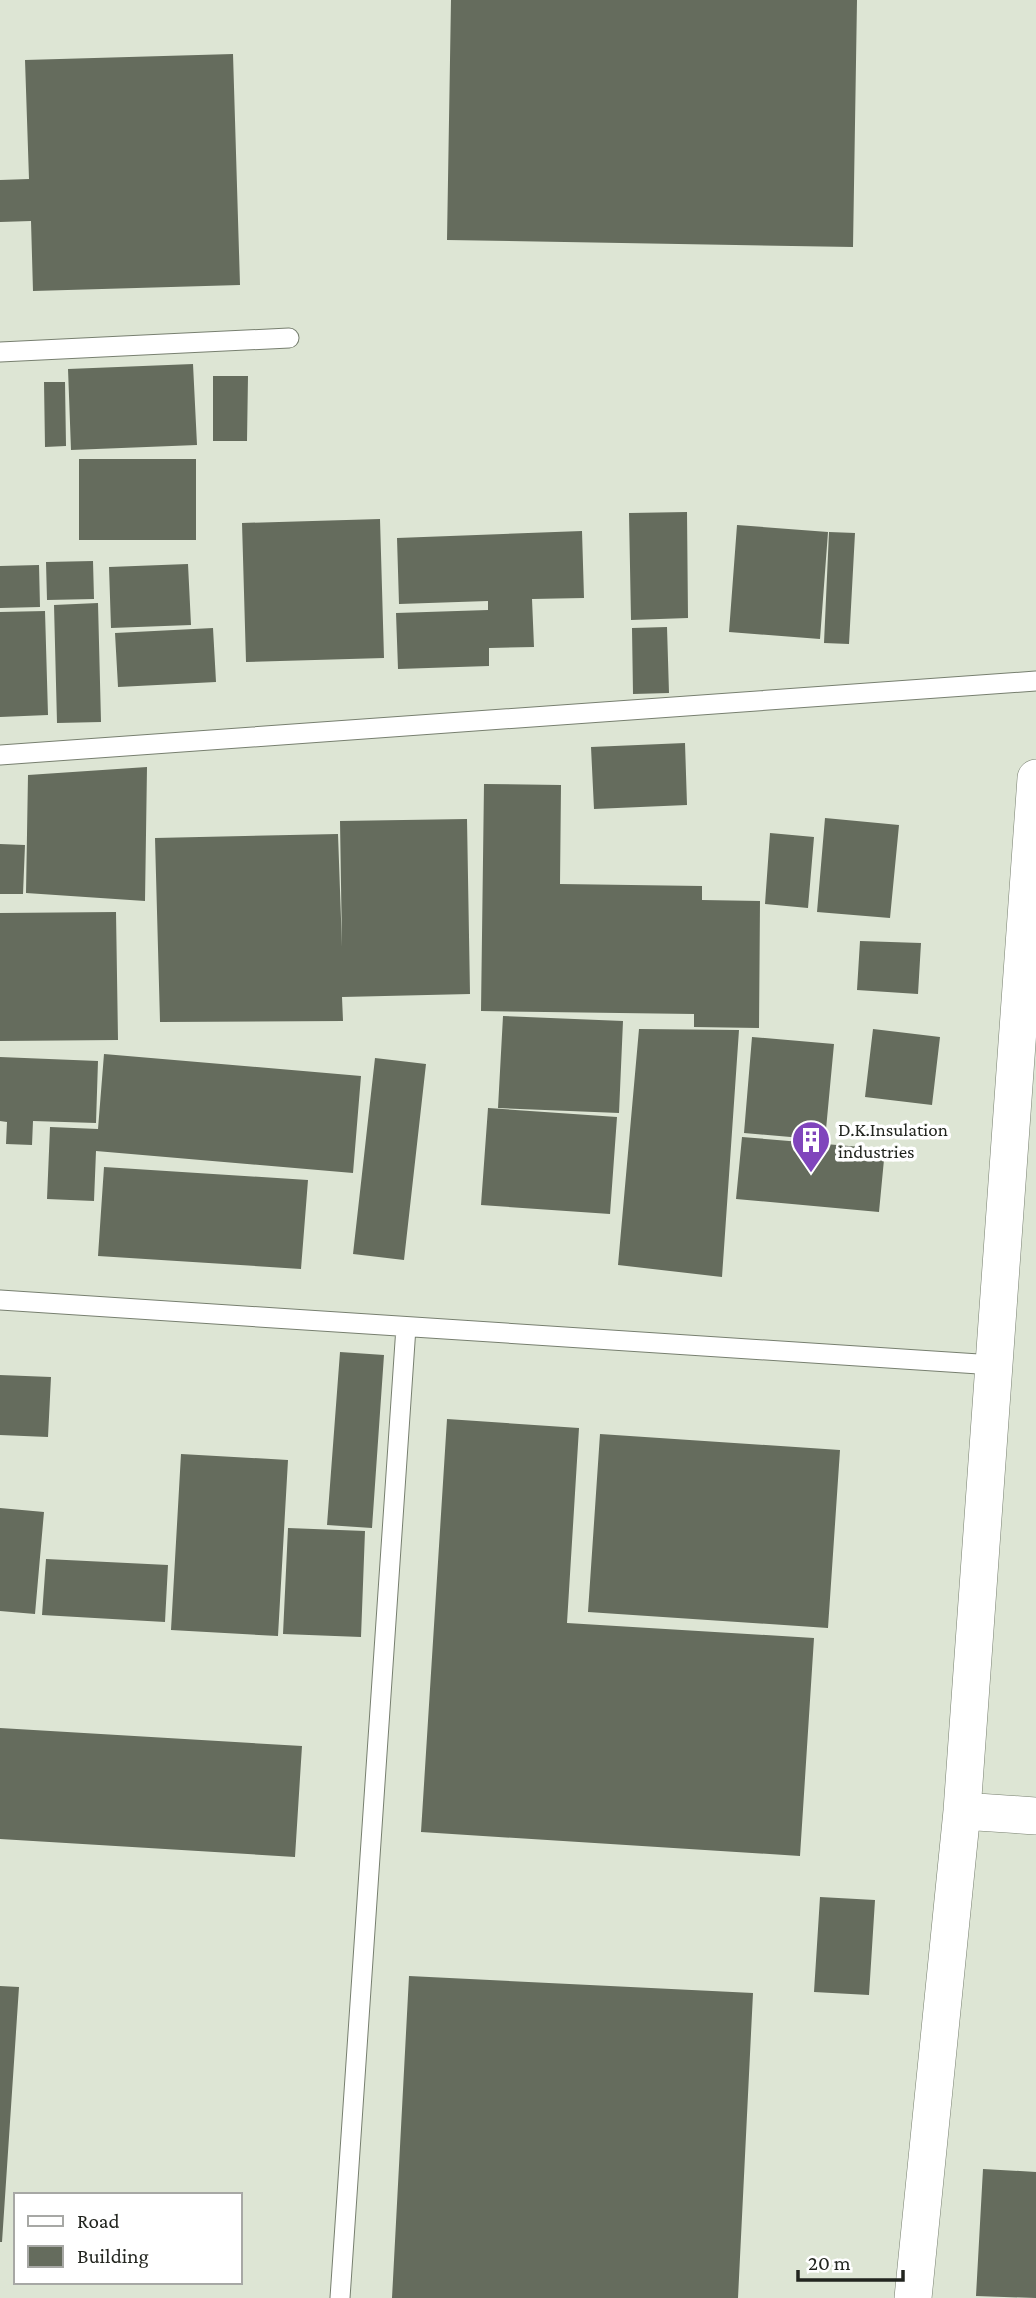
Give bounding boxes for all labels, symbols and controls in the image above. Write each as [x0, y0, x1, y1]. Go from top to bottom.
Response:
building icon: D.K.Insulation industries [790, 1119, 832, 1174]
place label: D.K.Insulation industries [838, 1119, 948, 1162]
legend [14, 2193, 242, 2284]
text: Road [77, 2209, 120, 2233]
scale bar [798, 2238, 903, 2282]
text: Building [77, 2244, 149, 2268]
text: 20 m [808, 2251, 851, 2275]

